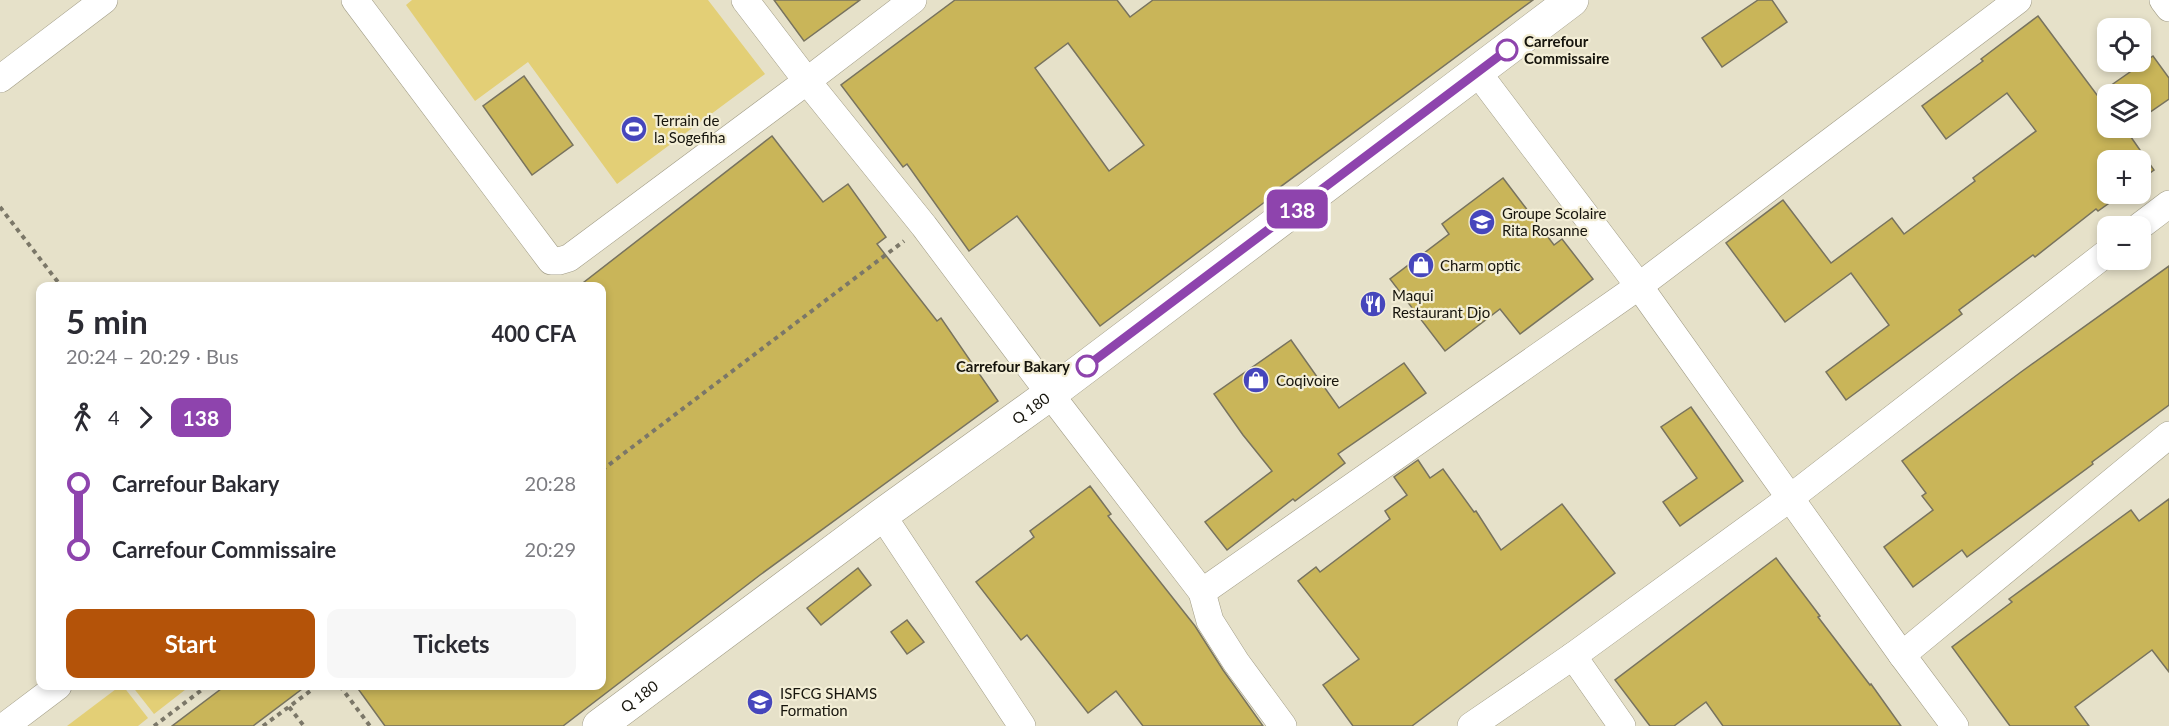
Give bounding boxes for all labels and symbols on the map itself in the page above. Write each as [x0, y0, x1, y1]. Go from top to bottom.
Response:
place label: Carrefour Commissaire [1524, 32, 1609, 67]
marker: Carrefour Commissaire [1496, 39, 1518, 61]
place label: Terrain de la Sogefiha [654, 111, 725, 146]
sports icon: Terrain de la Sogefiha [619, 114, 649, 144]
line badge: 138 [1262, 190, 1332, 228]
place label: Groupe Scolaire Rita Rosanne [1502, 204, 1606, 239]
school or university icon: Groupe Scolaire Rita Rosanne [1467, 207, 1497, 237]
shop icon: Charm optic [1406, 250, 1436, 280]
place label: Charm optic [1440, 256, 1521, 274]
place label: Maqui Restaurant Djo [1392, 286, 1490, 321]
restaurant icon: Maqui Restaurant Djo [1358, 289, 1388, 319]
marker: Carrefour Bakary [1076, 355, 1098, 377]
place label: Carrefour Bakary [956, 357, 1070, 375]
shop icon: Coqivoire [1241, 365, 1271, 395]
place label: Coqivoire [1276, 371, 1339, 389]
street label: Q 180 [1008, 388, 1053, 428]
street label: Q 180 [617, 676, 662, 716]
place label: ISFCG SHAMS Formation [780, 684, 877, 719]
school or university icon: ISFCG SHAMS Formation [745, 687, 775, 717]

